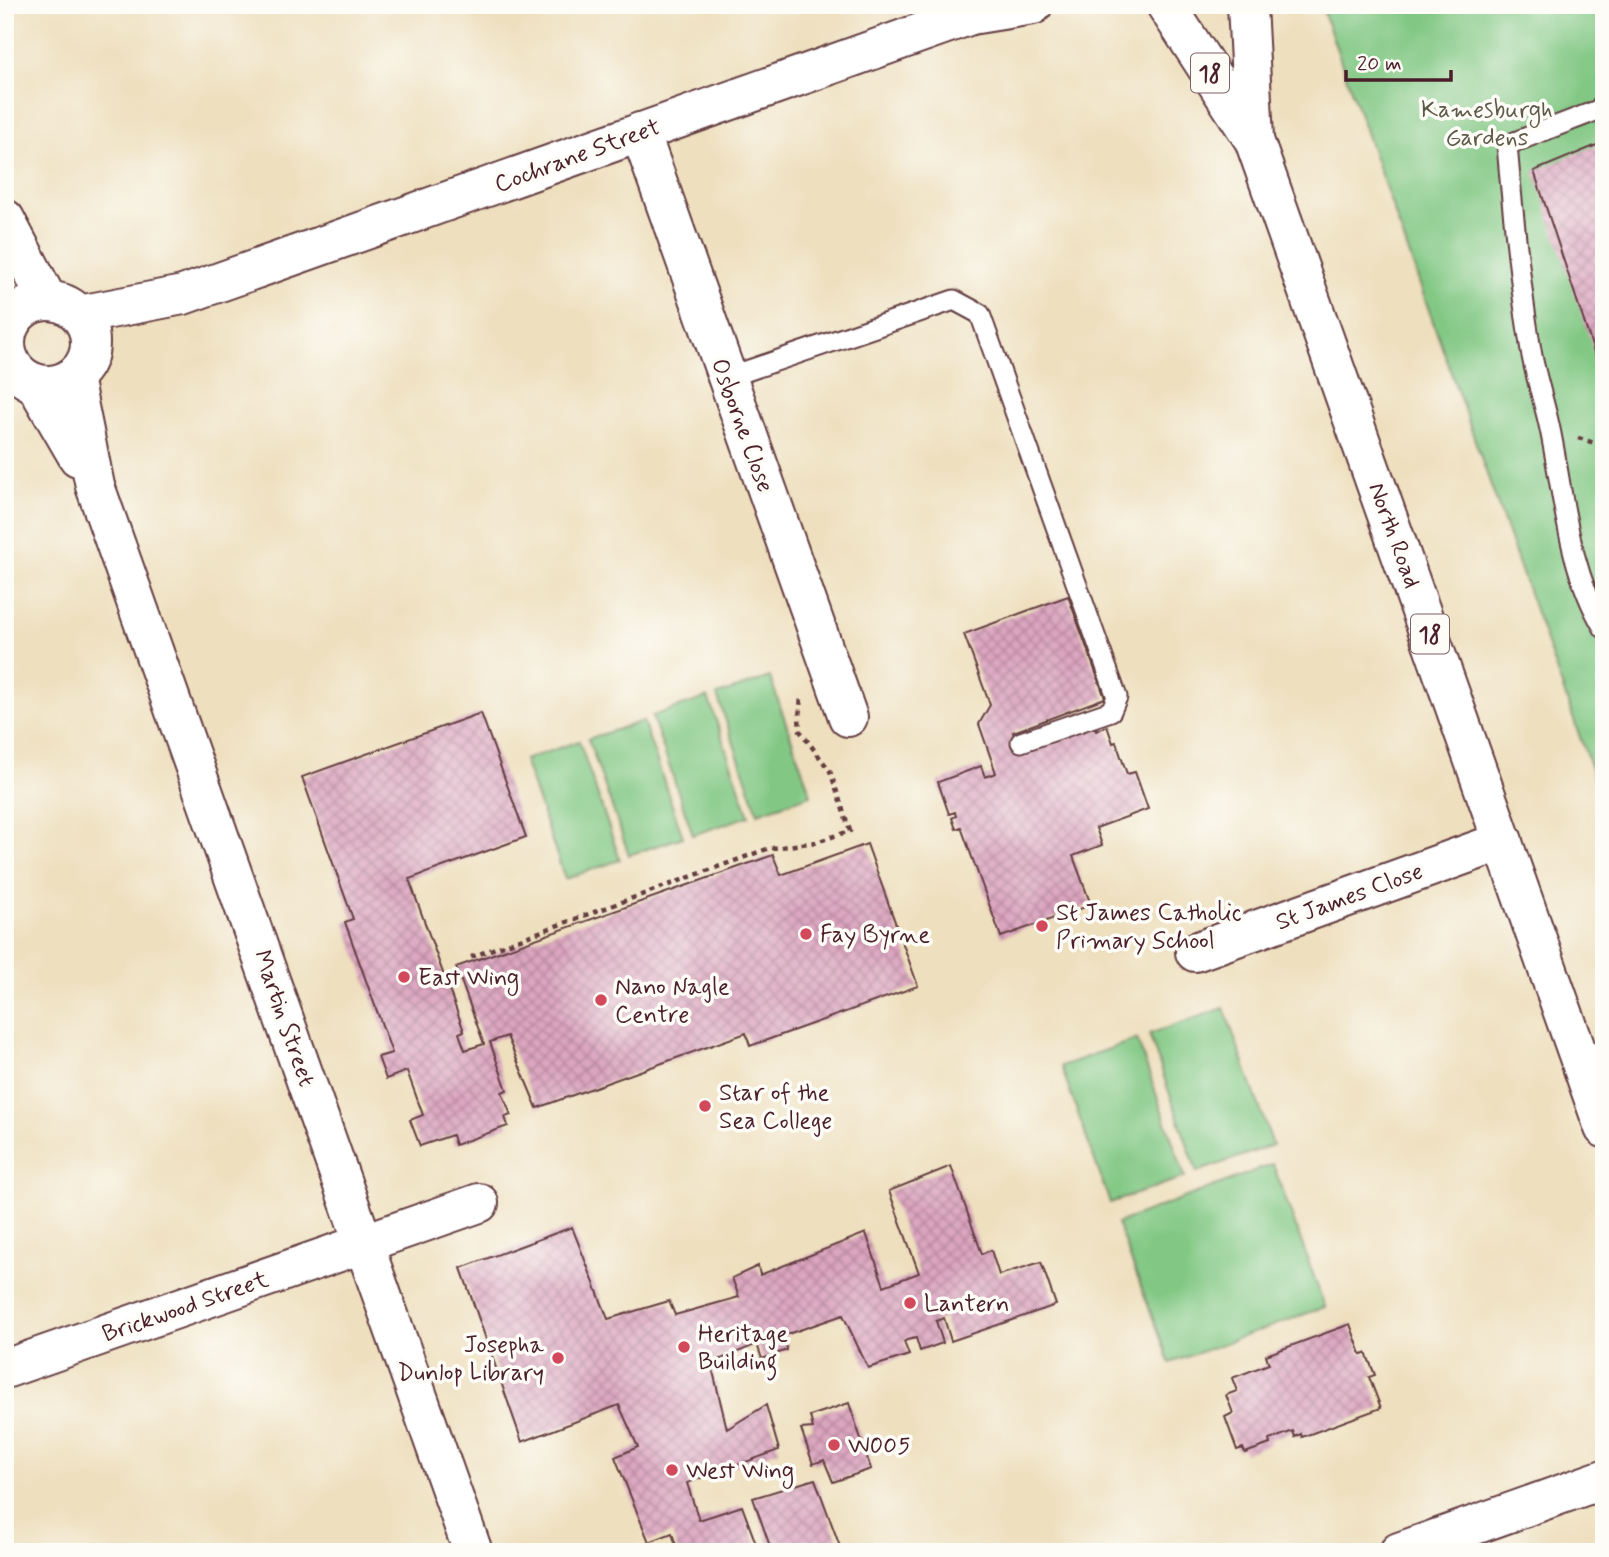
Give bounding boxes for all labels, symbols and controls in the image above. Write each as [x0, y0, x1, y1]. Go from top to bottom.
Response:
scale bar [1346, 38, 1452, 82]
text: 20 m [1357, 50, 1402, 78]
road number: 18 [1191, 54, 1229, 92]
park label: Kamesburgh Gardens [1421, 95, 1553, 154]
street label: Cochrane Street [490, 112, 665, 201]
street label: Osborne Close [703, 354, 780, 497]
street label: North Road [1360, 478, 1427, 593]
road number: 18 [1411, 614, 1449, 654]
street label: St James Close [1272, 856, 1427, 938]
place label: St James Catholic Primary School [1056, 898, 1242, 957]
marker: St James Catholic Primary School [1034, 918, 1050, 934]
place label: Fay Byrne [820, 920, 930, 951]
marker: Fay Byrne [798, 926, 814, 942]
street label: Martin Street [246, 946, 321, 1091]
place label: East Wing [418, 963, 519, 996]
marker: East Wing [396, 969, 412, 985]
place label: Nano Nagle Centre [615, 972, 730, 1031]
marker: Nano Nagle Centre [593, 992, 609, 1008]
place label: Star of the Sea College [719, 1078, 832, 1137]
marker: Star of the Sea College [697, 1098, 713, 1114]
street label: Brickwood Street [98, 1264, 273, 1350]
place label: Lantern [924, 1289, 1010, 1320]
marker: Lantern [902, 1295, 918, 1311]
place label: Heritage Building [698, 1319, 788, 1381]
place label: Josepha Dunlop Library [398, 1330, 545, 1389]
marker: Heritage Building [676, 1339, 692, 1355]
marker: Josepha Dunlop Library [550, 1350, 566, 1366]
place label: W005 [848, 1431, 910, 1462]
marker: W005 [826, 1437, 842, 1453]
place label: West Wing [686, 1456, 794, 1489]
marker: West Wing [664, 1462, 680, 1478]

